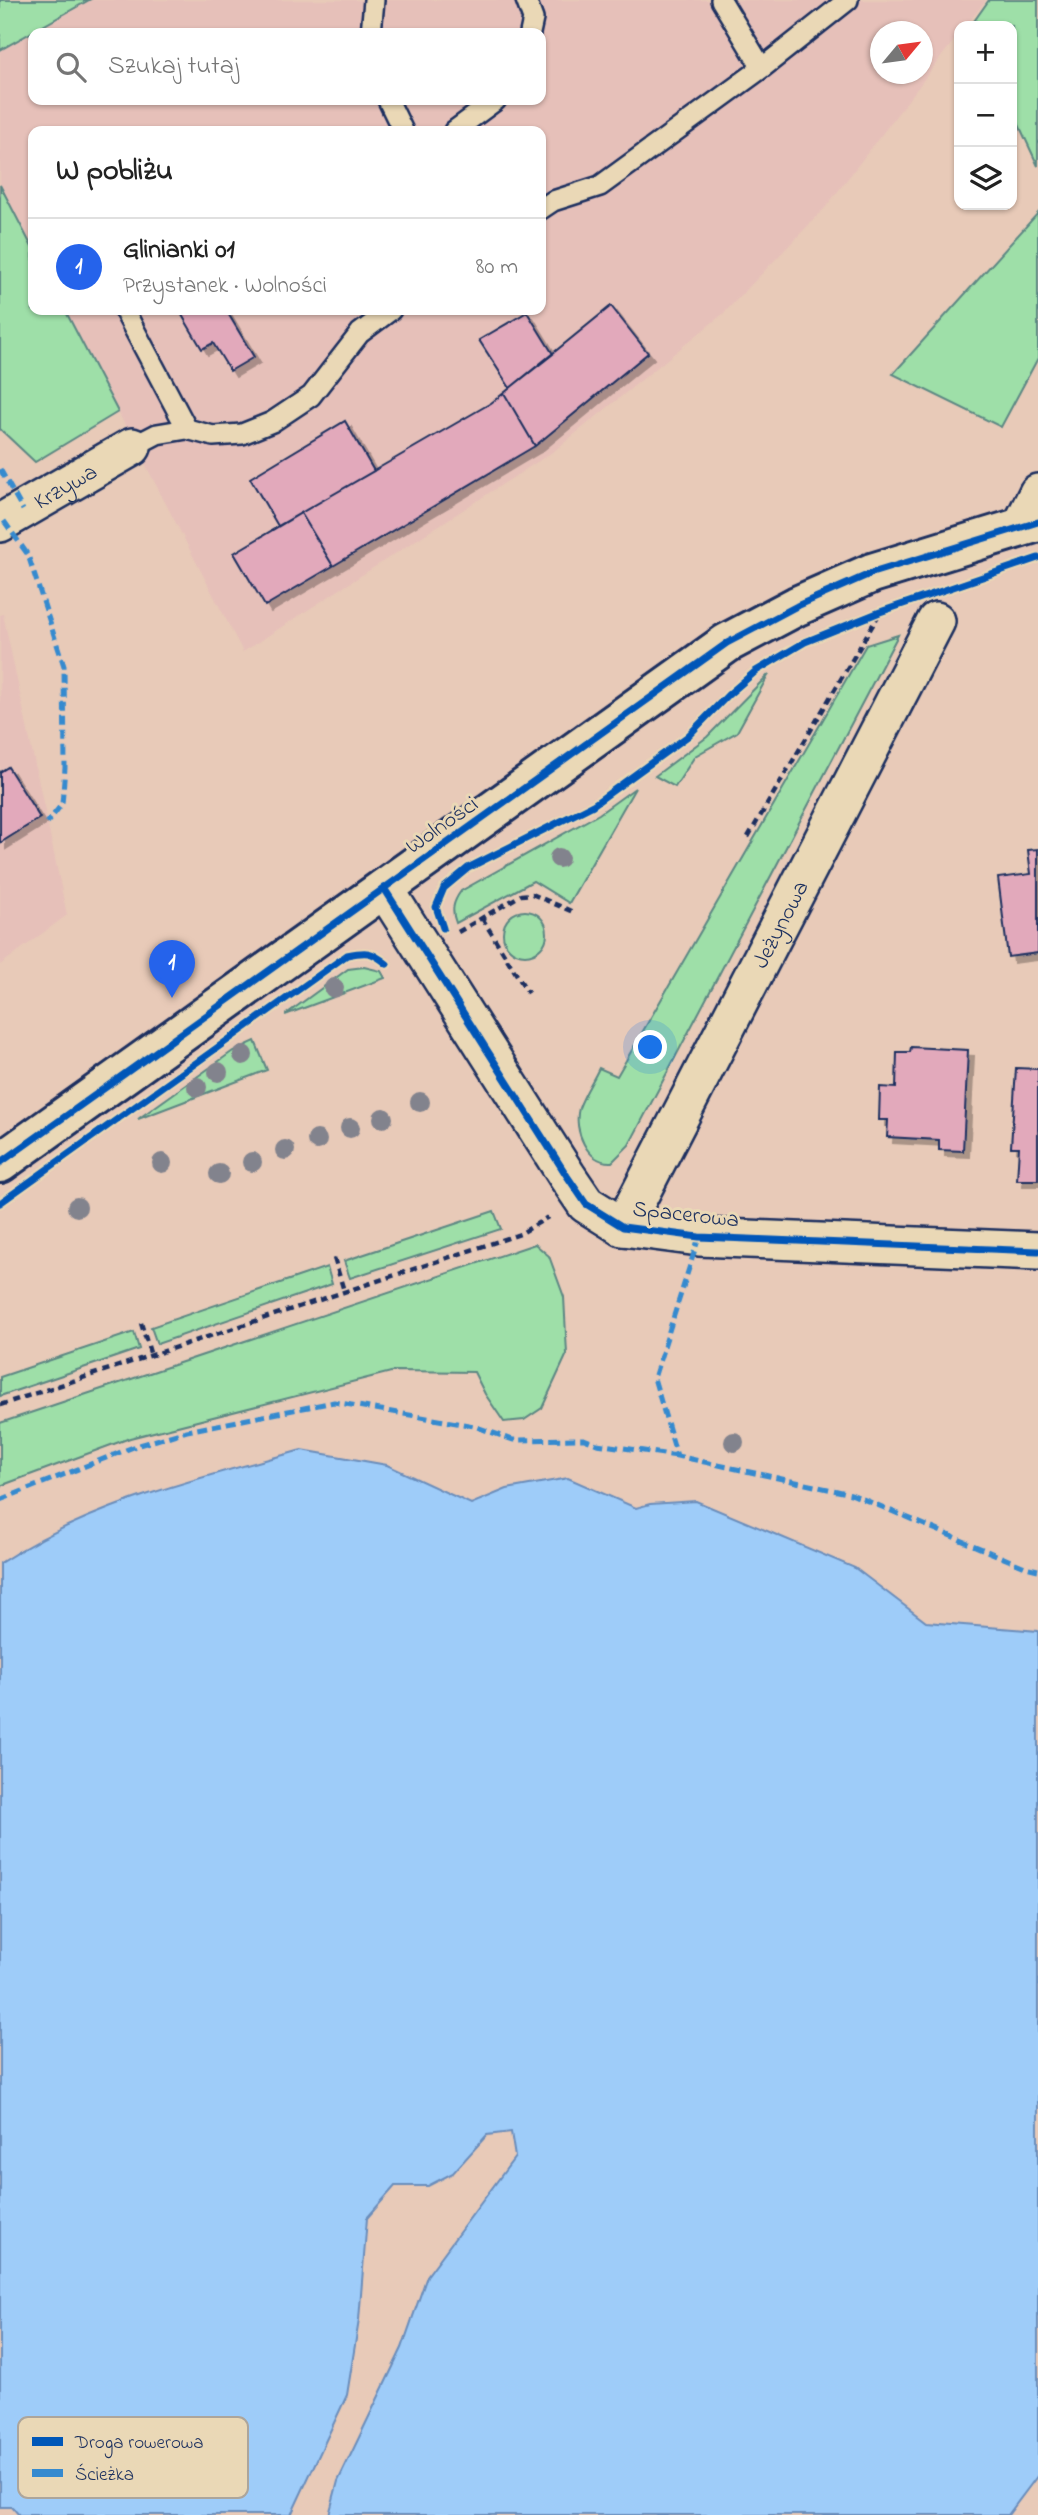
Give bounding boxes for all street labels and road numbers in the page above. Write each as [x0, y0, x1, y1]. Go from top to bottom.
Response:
street label: Krzywa [28, 456, 104, 519]
street label: Wolności [399, 789, 486, 863]
street label: Jeżynowa [745, 875, 818, 975]
street label: Spacerowa [631, 1193, 741, 1237]

